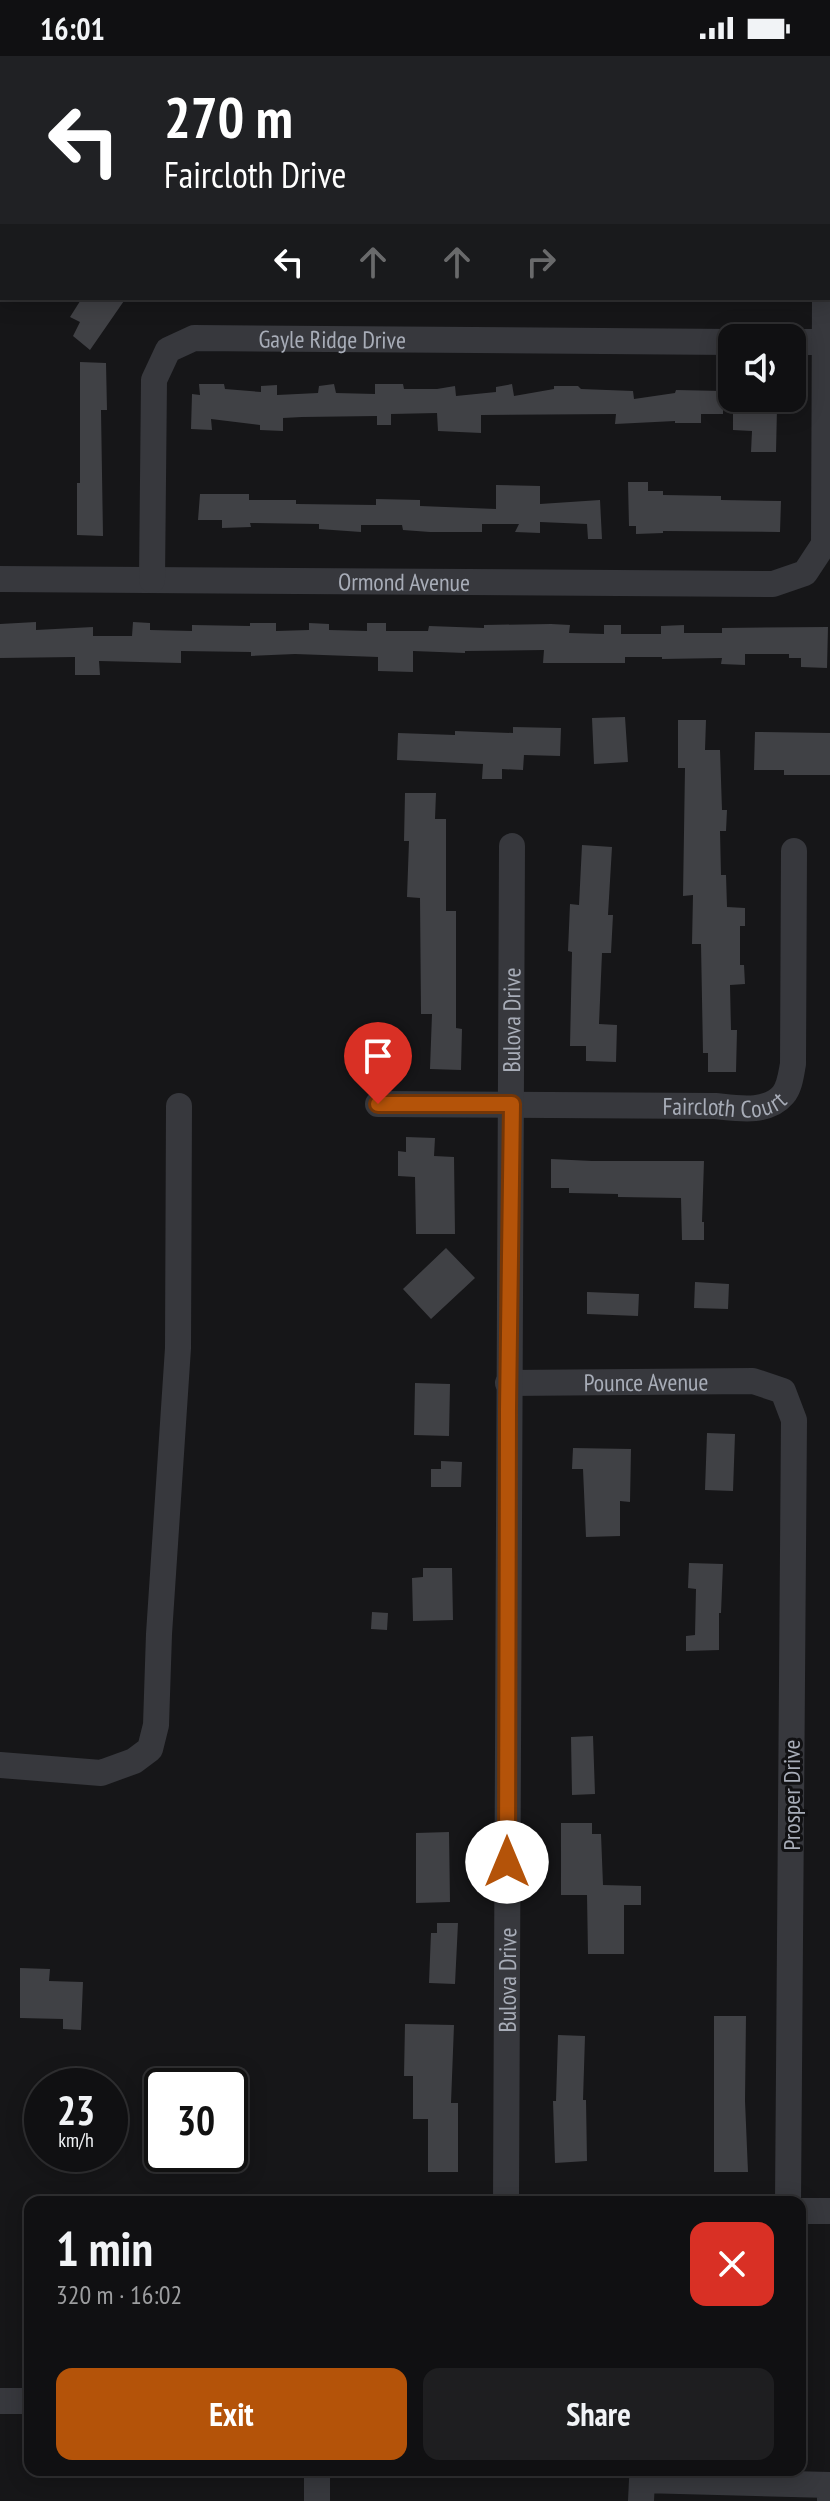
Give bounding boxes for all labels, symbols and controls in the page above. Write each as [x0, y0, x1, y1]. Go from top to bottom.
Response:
text: 16:01 [40, 9, 105, 48]
text: 270 m [164, 81, 293, 153]
icon: left [32, 88, 136, 192]
text: Faircloth Drive [164, 151, 346, 198]
icon: left [267, 240, 311, 284]
icon: ahead [351, 240, 395, 284]
icon: ahead [435, 240, 479, 284]
icon: right [519, 240, 563, 284]
street label: Gayle Ridge Drive [259, 323, 406, 355]
map controls [718, 324, 806, 412]
button: sound [718, 324, 806, 412]
street label: Ormond Avenue [338, 566, 470, 598]
street label: Bulova Drive [495, 967, 527, 1073]
pin [344, 1022, 412, 1104]
icon: arrive [356, 1034, 400, 1078]
street label: Faircloth Court [662, 1084, 793, 1124]
street label: Pounce Avenue [584, 1366, 708, 1398]
street label: Prosper Drive [776, 1740, 807, 1850]
position arrow [465, 1820, 549, 1904]
street label: Bulova Drive [491, 1927, 523, 2033]
speed limit sign: 30 [144, 2068, 248, 2172]
text: 23 [57, 2084, 95, 2136]
text: km/h [58, 2127, 94, 2153]
text: 1 min [56, 2217, 153, 2279]
button: close [690, 2222, 774, 2306]
text: 320 m · 16:02 [56, 2278, 182, 2311]
button: Exit [56, 2368, 407, 2460]
button: Share [423, 2368, 774, 2460]

